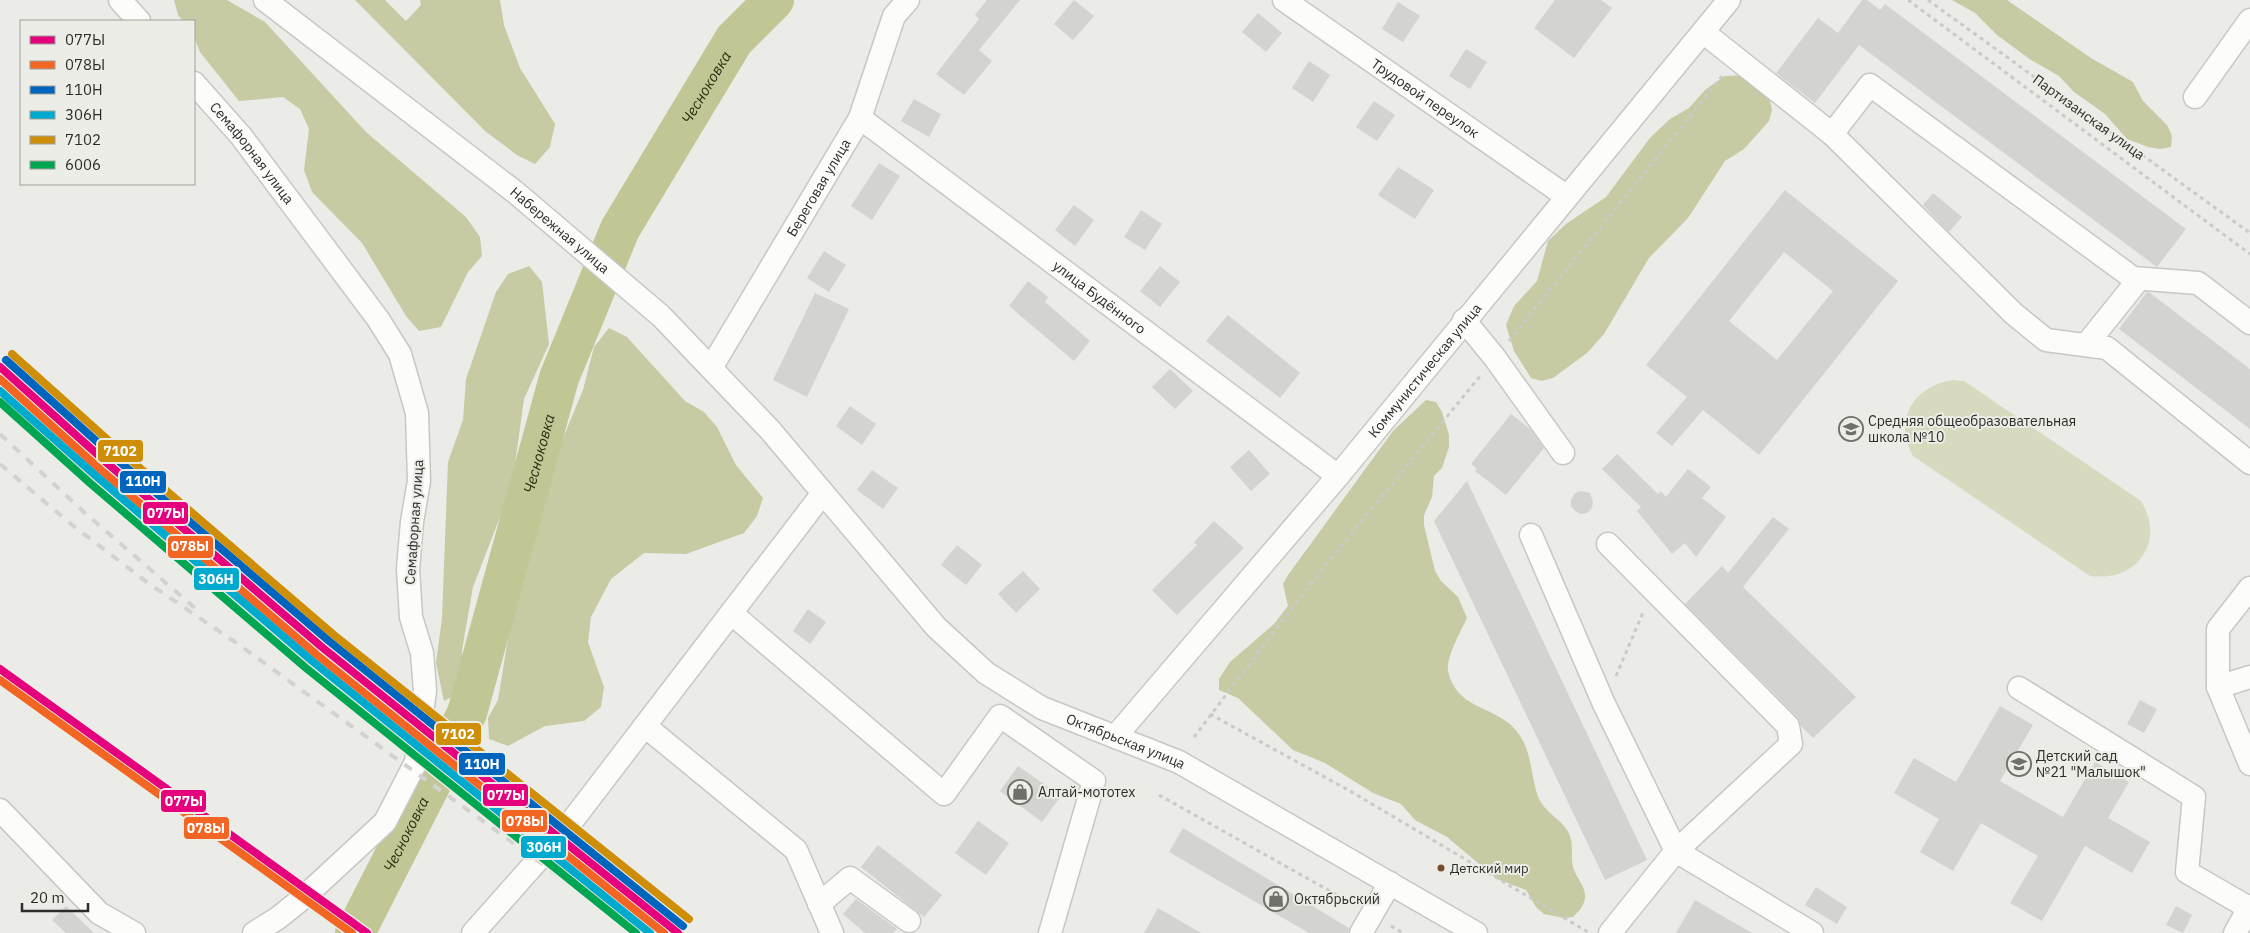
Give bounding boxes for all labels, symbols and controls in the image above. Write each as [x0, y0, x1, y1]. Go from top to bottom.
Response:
legend [20, 20, 195, 185]
text: 077Ы [65, 30, 105, 49]
water label: Чесноковка [676, 47, 735, 127]
street label: Трудовой переулок [1368, 54, 1483, 142]
text: 078Ы [65, 55, 105, 74]
street label: Партизанская улица [2029, 70, 2149, 164]
text: 110Н [65, 80, 103, 99]
street label: Семафорная улица [206, 98, 298, 208]
text: 306Н [65, 105, 103, 124]
text: 7102 [65, 130, 101, 149]
street label: Береговая улица [782, 135, 855, 240]
text: 6006 [65, 155, 101, 174]
street label: Набережная улица [506, 183, 614, 278]
street label: улица Будённого [1049, 257, 1150, 338]
street label: Коммунистическая улица [1364, 299, 1486, 441]
water label: Чесноковка [518, 411, 558, 495]
place label: Средняя общеобразовательная школа №10 [1868, 412, 2076, 446]
school or university icon: Средняя общеобразовательная школа №10 [1838, 416, 1864, 442]
line badge: 7102 [97, 439, 144, 463]
text: 7102 [103, 442, 137, 460]
street label: Семафорная улица [401, 458, 427, 585]
line badge: 110Н [119, 470, 167, 494]
text: 110Н [125, 472, 161, 490]
line badge: 077Ы [142, 501, 189, 525]
text: 077Ы [147, 504, 185, 522]
line badge: 078Ы [167, 535, 214, 559]
text: 078Ы [171, 537, 209, 555]
line badge: 306Н [193, 567, 240, 591]
text: 306Н [198, 570, 234, 588]
street label: Октябрьская улица [1063, 709, 1189, 773]
line badge: 7102 [435, 722, 482, 746]
text: 7102 [441, 725, 475, 743]
place label: Детский сад №21 "Малышок" [2036, 747, 2146, 781]
school or university icon: Детский сад №21 "Малышок" [2006, 751, 2032, 777]
line badge: 110Н [458, 752, 506, 776]
text: 110Н [464, 755, 500, 773]
shop icon: Алтай-мототех [1007, 779, 1033, 805]
line badge: 077Ы [482, 783, 529, 807]
place label: Алтай-мототех [1038, 783, 1135, 801]
text: 077Ы [487, 786, 525, 804]
line badge: 077Ы [160, 789, 207, 813]
text: 077Ы [165, 792, 203, 810]
water label: Чесноковка [378, 793, 432, 875]
line badge: 078Ы [501, 809, 548, 833]
text: 078Ы [506, 812, 544, 830]
line badge: 078Ы [183, 816, 230, 840]
text: 078Ы [187, 819, 225, 837]
line badge: 306Н [520, 835, 567, 859]
text: 306Н [526, 838, 562, 856]
place label: Детский мир [1450, 860, 1529, 877]
marker: Детский мир [1436, 863, 1446, 873]
scale bar [22, 880, 89, 912]
shop icon: Октябрьский [1263, 886, 1289, 912]
text: 20 m [30, 888, 65, 907]
place label: Октябрьский [1294, 890, 1380, 908]

